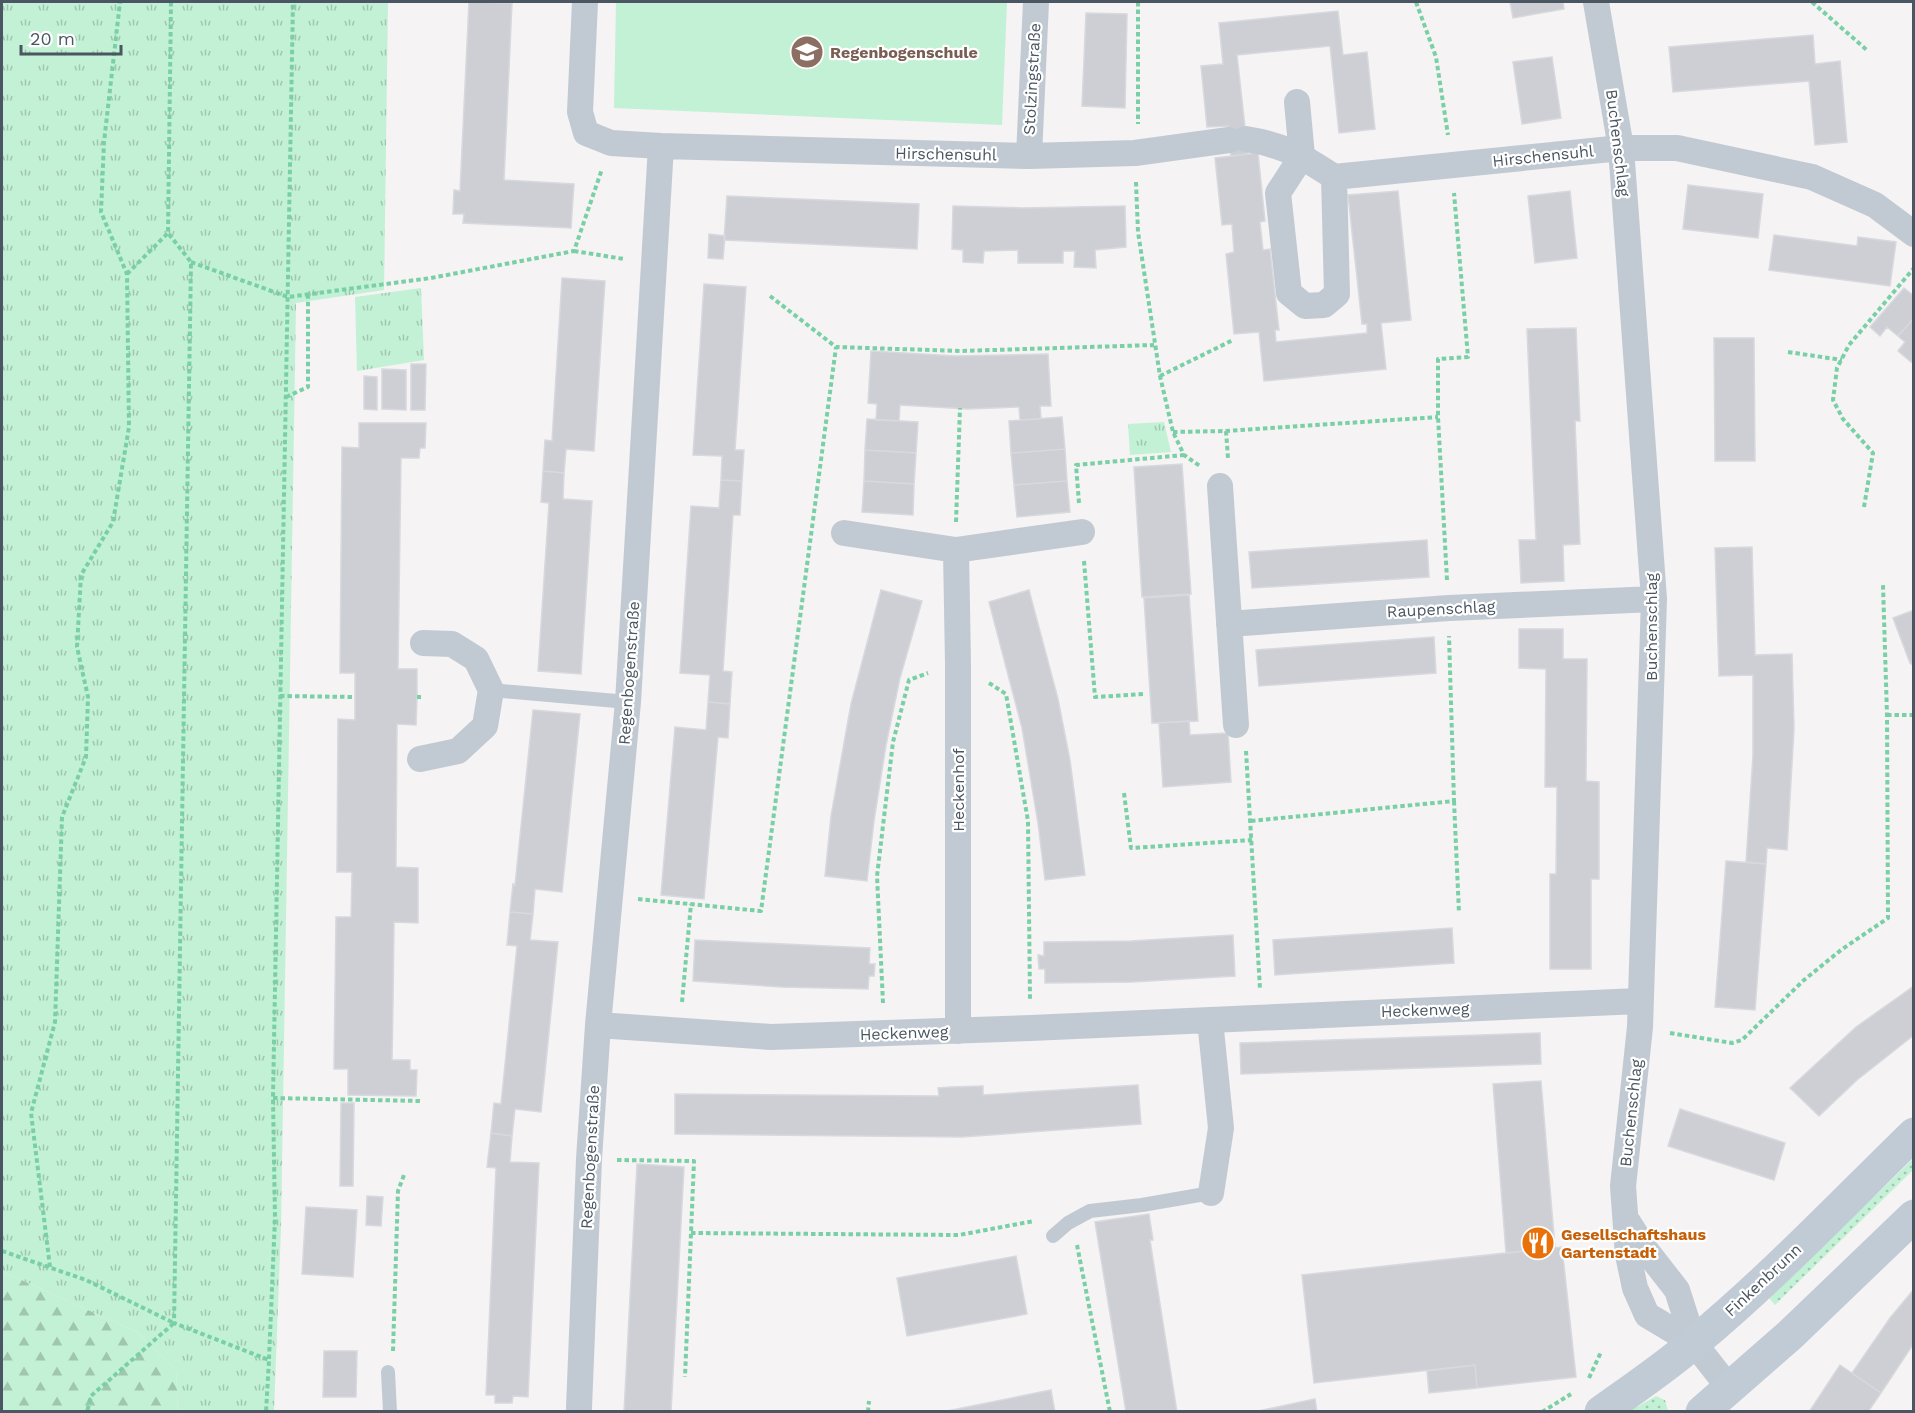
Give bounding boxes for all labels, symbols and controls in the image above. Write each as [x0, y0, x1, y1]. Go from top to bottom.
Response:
scale bar [21, 18, 122, 56]
street label: Stolzingstraße [1020, 22, 1044, 136]
text: 20 m [30, 28, 75, 49]
school or university icon: Regenbogenschule [789, 34, 825, 70]
place label: Regenbogenschule [830, 43, 978, 62]
street label: Buchenschlag [1602, 88, 1634, 198]
street label: Hirschensuhl [1491, 141, 1595, 171]
street label: Hirschensuhl [895, 144, 997, 164]
street label: Buchenschlag [1642, 572, 1661, 681]
street label: Raupenschlag [1386, 597, 1496, 621]
street label: Regenbogenstraße [614, 600, 644, 746]
street label: Heckenhof [949, 748, 968, 832]
street label: Heckenweg [1380, 999, 1470, 1021]
street label: Heckenweg [859, 1022, 949, 1044]
street label: Buchenschlag [1616, 1058, 1646, 1168]
street label: Regenbogenstraße [577, 1085, 603, 1229]
restaurant icon: Gesellschaftshaus Gartenstadt [1520, 1225, 1556, 1261]
place label: Gesellschaftshaus Gartenstadt [1561, 1225, 1706, 1262]
street label: Finkenbrunn [1721, 1240, 1805, 1320]

